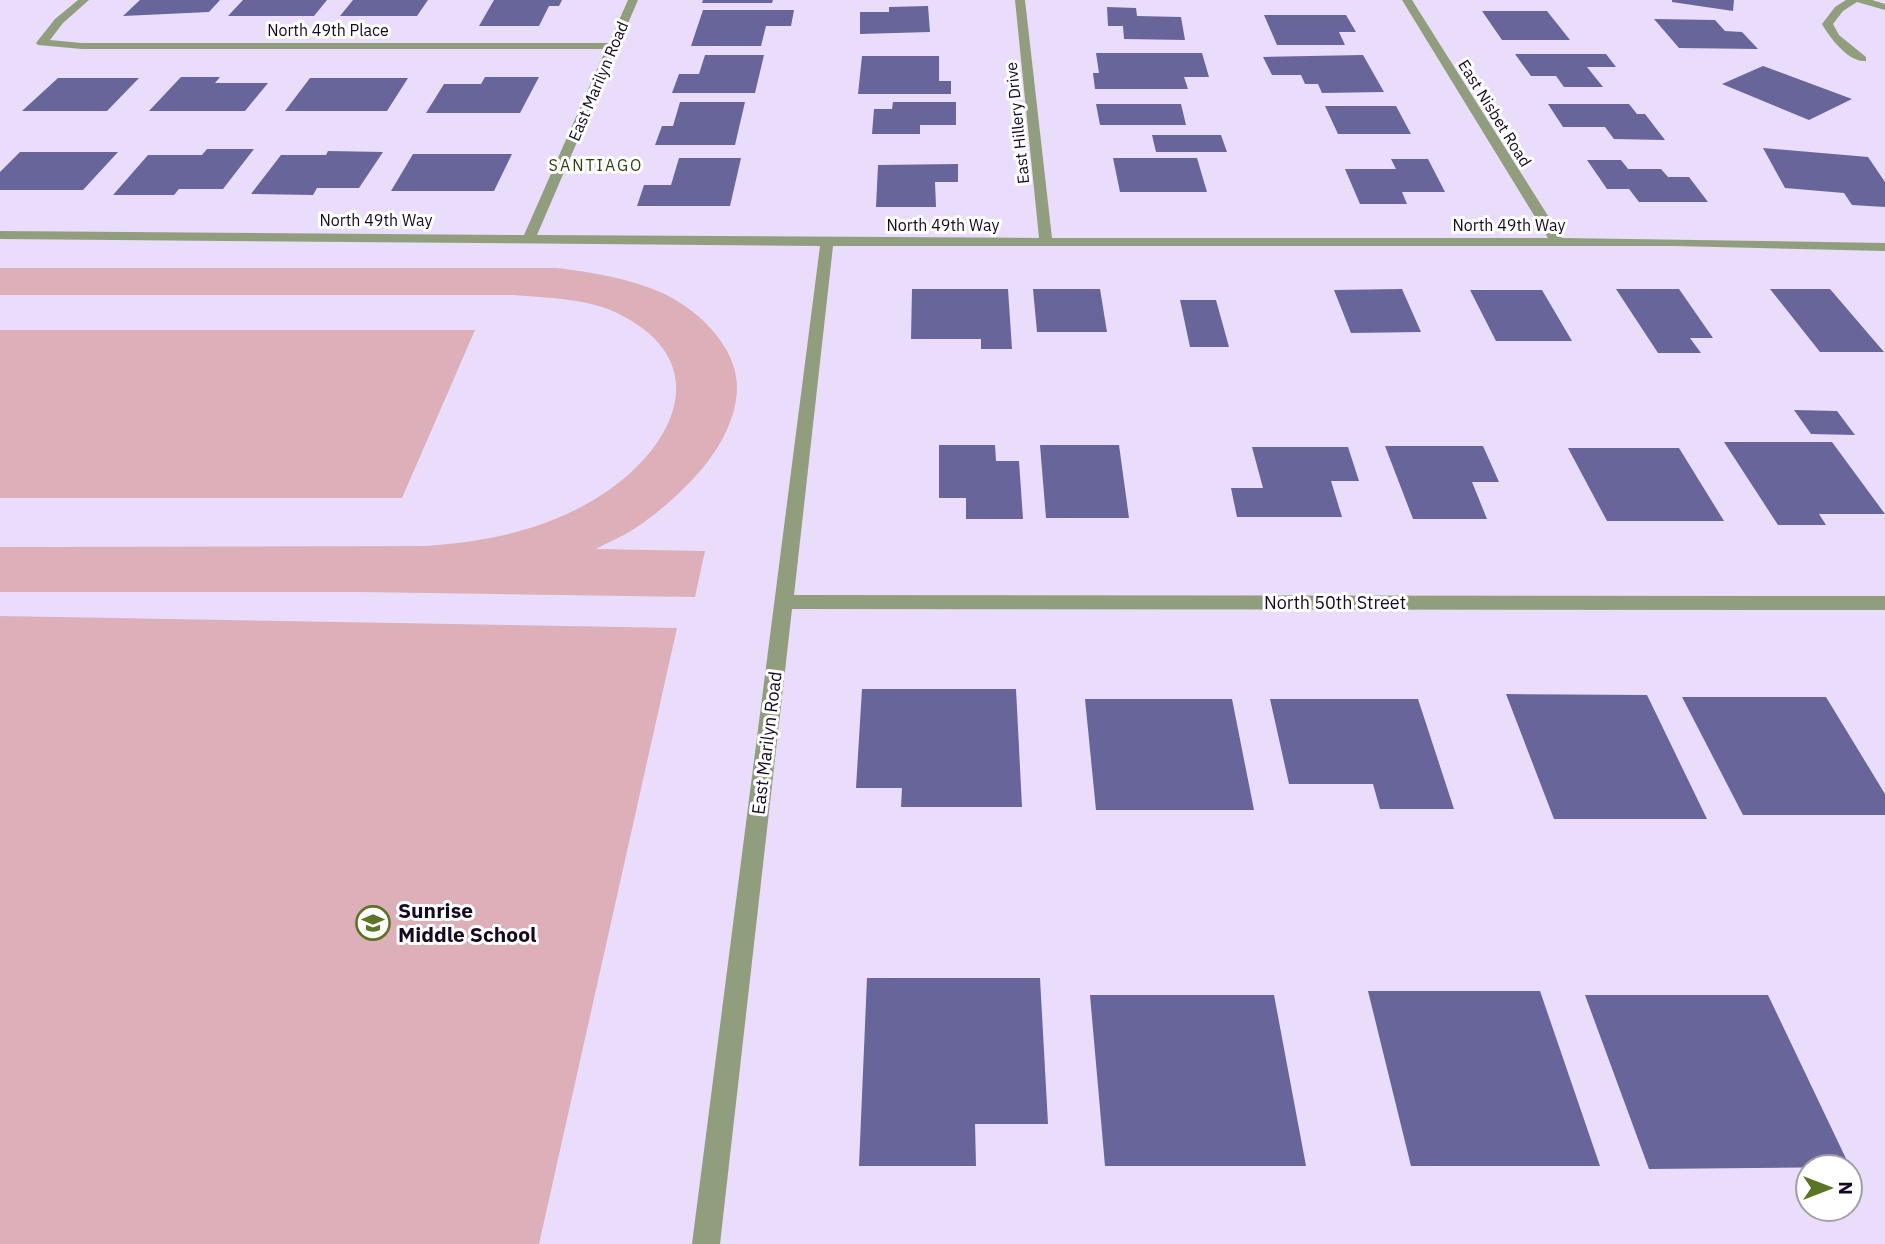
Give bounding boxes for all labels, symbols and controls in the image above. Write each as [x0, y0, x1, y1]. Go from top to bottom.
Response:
street label: East Marilyn Road [564, 18, 632, 144]
street label: North 49th Place [267, 20, 389, 40]
street label: East Nisbet Road [1454, 56, 1536, 170]
street label: East Hillery Drive [1001, 61, 1033, 185]
district label: SANTIAGO [549, 155, 643, 175]
street label: North 49th Way [320, 210, 432, 230]
street label: North 49th Way [887, 215, 999, 235]
street label: North 49th Way [1453, 215, 1565, 235]
street label: North 50th Street [1264, 591, 1406, 614]
street label: East Marilyn Road [746, 670, 787, 816]
place label: Sunrise Middle School [398, 896, 536, 948]
school or university icon: Sunrise Middle School [354, 904, 392, 942]
north arrow [1794, 1153, 1864, 1223]
text: N [1834, 1181, 1858, 1195]

